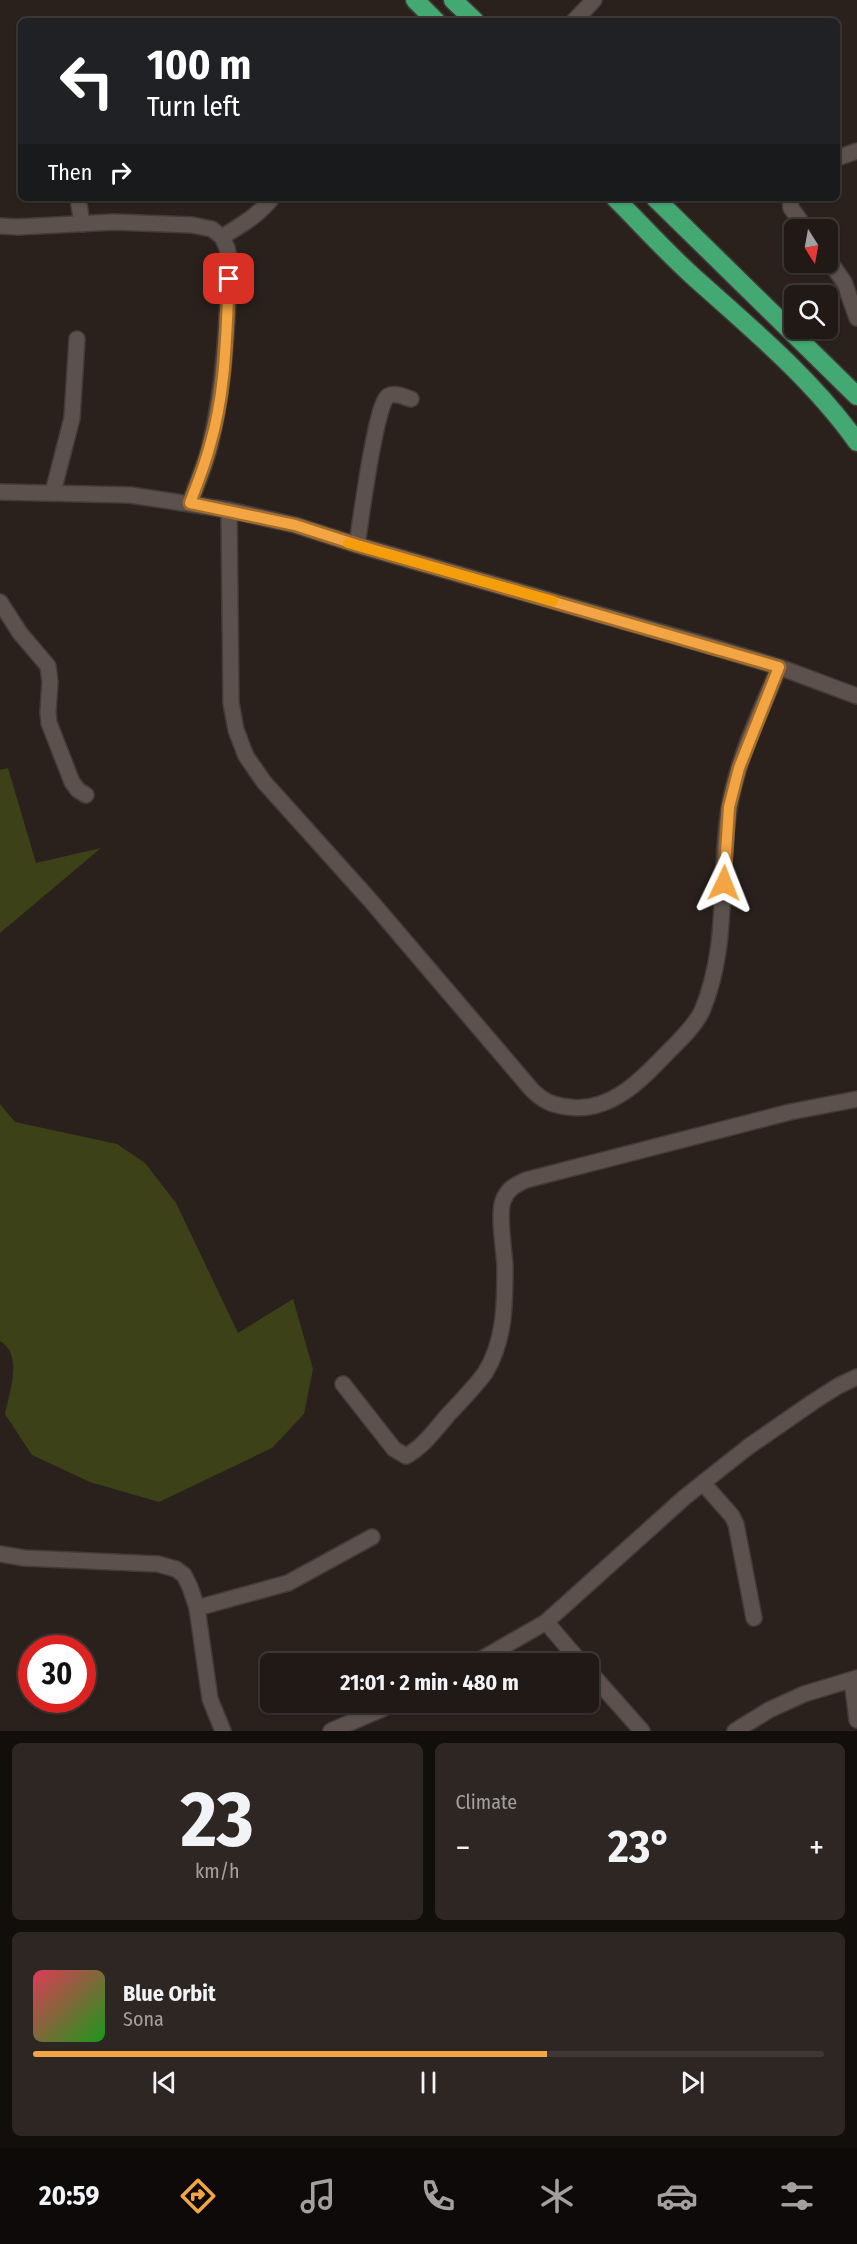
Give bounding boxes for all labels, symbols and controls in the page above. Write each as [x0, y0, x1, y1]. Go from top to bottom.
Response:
text: 100 m [147, 40, 251, 90]
icon: left [48, 42, 126, 120]
text: Turn left [147, 91, 240, 123]
icon: right [104, 156, 137, 189]
text: Then [48, 159, 92, 186]
north arrow [784, 219, 838, 273]
map controls [784, 219, 838, 339]
pin [203, 253, 254, 304]
icon: arrive [212, 262, 245, 295]
button: search [784, 285, 838, 339]
position arrow [692, 851, 756, 915]
speed limit sign: 30 [18, 1635, 96, 1713]
text: 21:01 · 2 min · 480 m [340, 1669, 519, 1696]
text: 23 [181, 1773, 254, 1867]
text: Climate [456, 1790, 517, 1814]
text: 23° [608, 1820, 671, 1874]
text: − [456, 1828, 470, 1868]
text: + [809, 1828, 824, 1868]
text: km/h [195, 1859, 240, 1883]
text: Blue Orbit [123, 1980, 216, 2007]
text: Sona [123, 2007, 164, 2031]
icon: previous [148, 2066, 181, 2099]
icon: pause [412, 2066, 445, 2099]
icon: next [676, 2066, 709, 2099]
icon: directions [177, 2175, 219, 2217]
icon: music [297, 2175, 339, 2217]
icon: phone [417, 2175, 459, 2217]
icon: climate [536, 2175, 578, 2217]
icon: car [656, 2175, 698, 2217]
icon: filters [776, 2175, 818, 2217]
text: 20:59 [39, 2180, 99, 2212]

